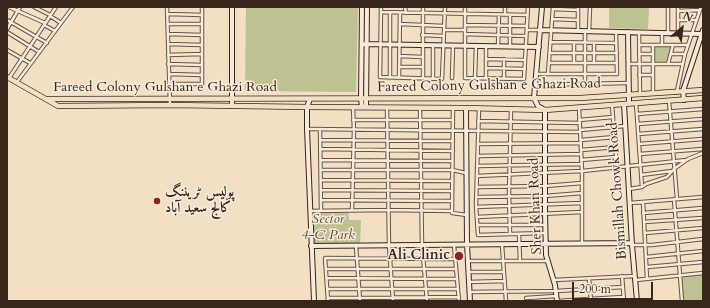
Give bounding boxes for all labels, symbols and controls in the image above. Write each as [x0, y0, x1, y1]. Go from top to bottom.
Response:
north arrow [662, 8, 702, 48]
text: N [680, 8, 696, 26]
street label: Fareed Colony Gulshan e Ghazi Road [377, 76, 601, 96]
street label: Fareed Colony Gulshan e Ghazi Road [53, 80, 277, 96]
street label: Bismillah Chowk Road [605, 122, 631, 260]
street label: Sher Khan Road [526, 157, 546, 255]
place label: پولیس ٹریننگ کالج سعید آباد [165, 185, 234, 218]
marker: پولیس ٹریننگ کالج سعید آباد [152, 196, 162, 206]
park label: Sector 4-C Park [301, 212, 355, 244]
place label: Ali Clinic [388, 248, 450, 264]
marker: Ali Clinic [453, 250, 465, 262]
scale bar [574, 274, 655, 300]
text: 200 m [579, 281, 611, 297]

